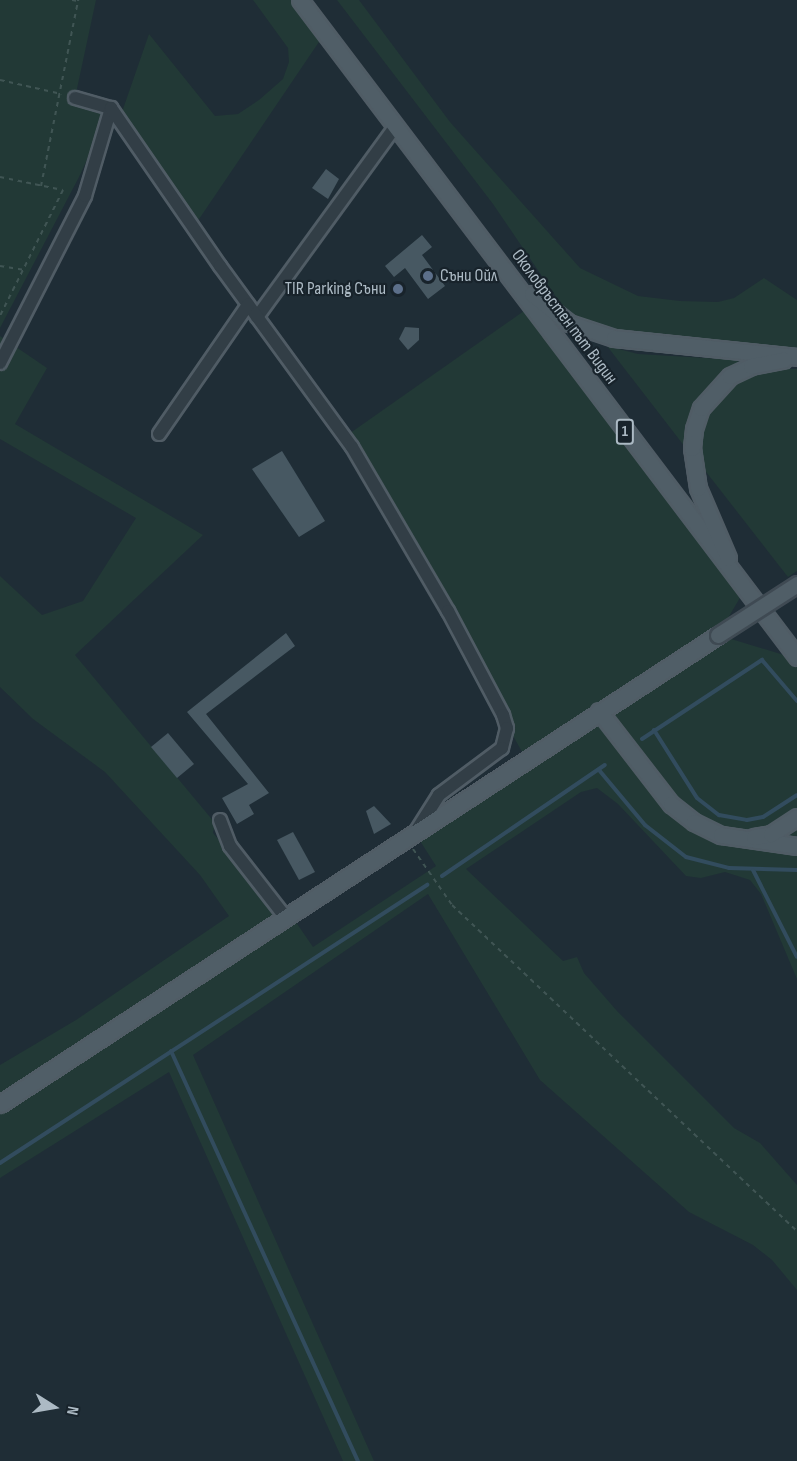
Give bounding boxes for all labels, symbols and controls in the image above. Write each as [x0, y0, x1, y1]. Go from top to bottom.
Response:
street label: Околовръстен път Видин [506, 245, 622, 389]
place label: Съни Ойл [440, 265, 497, 287]
marker: Съни Ойл [421, 269, 435, 283]
place label: TIR Parking Съни [285, 278, 386, 300]
marker: TIR Parking Съни [391, 282, 405, 296]
road number: 1 [614, 419, 636, 445]
north arrow [24, 1377, 84, 1437]
text: N [62, 1405, 82, 1417]

